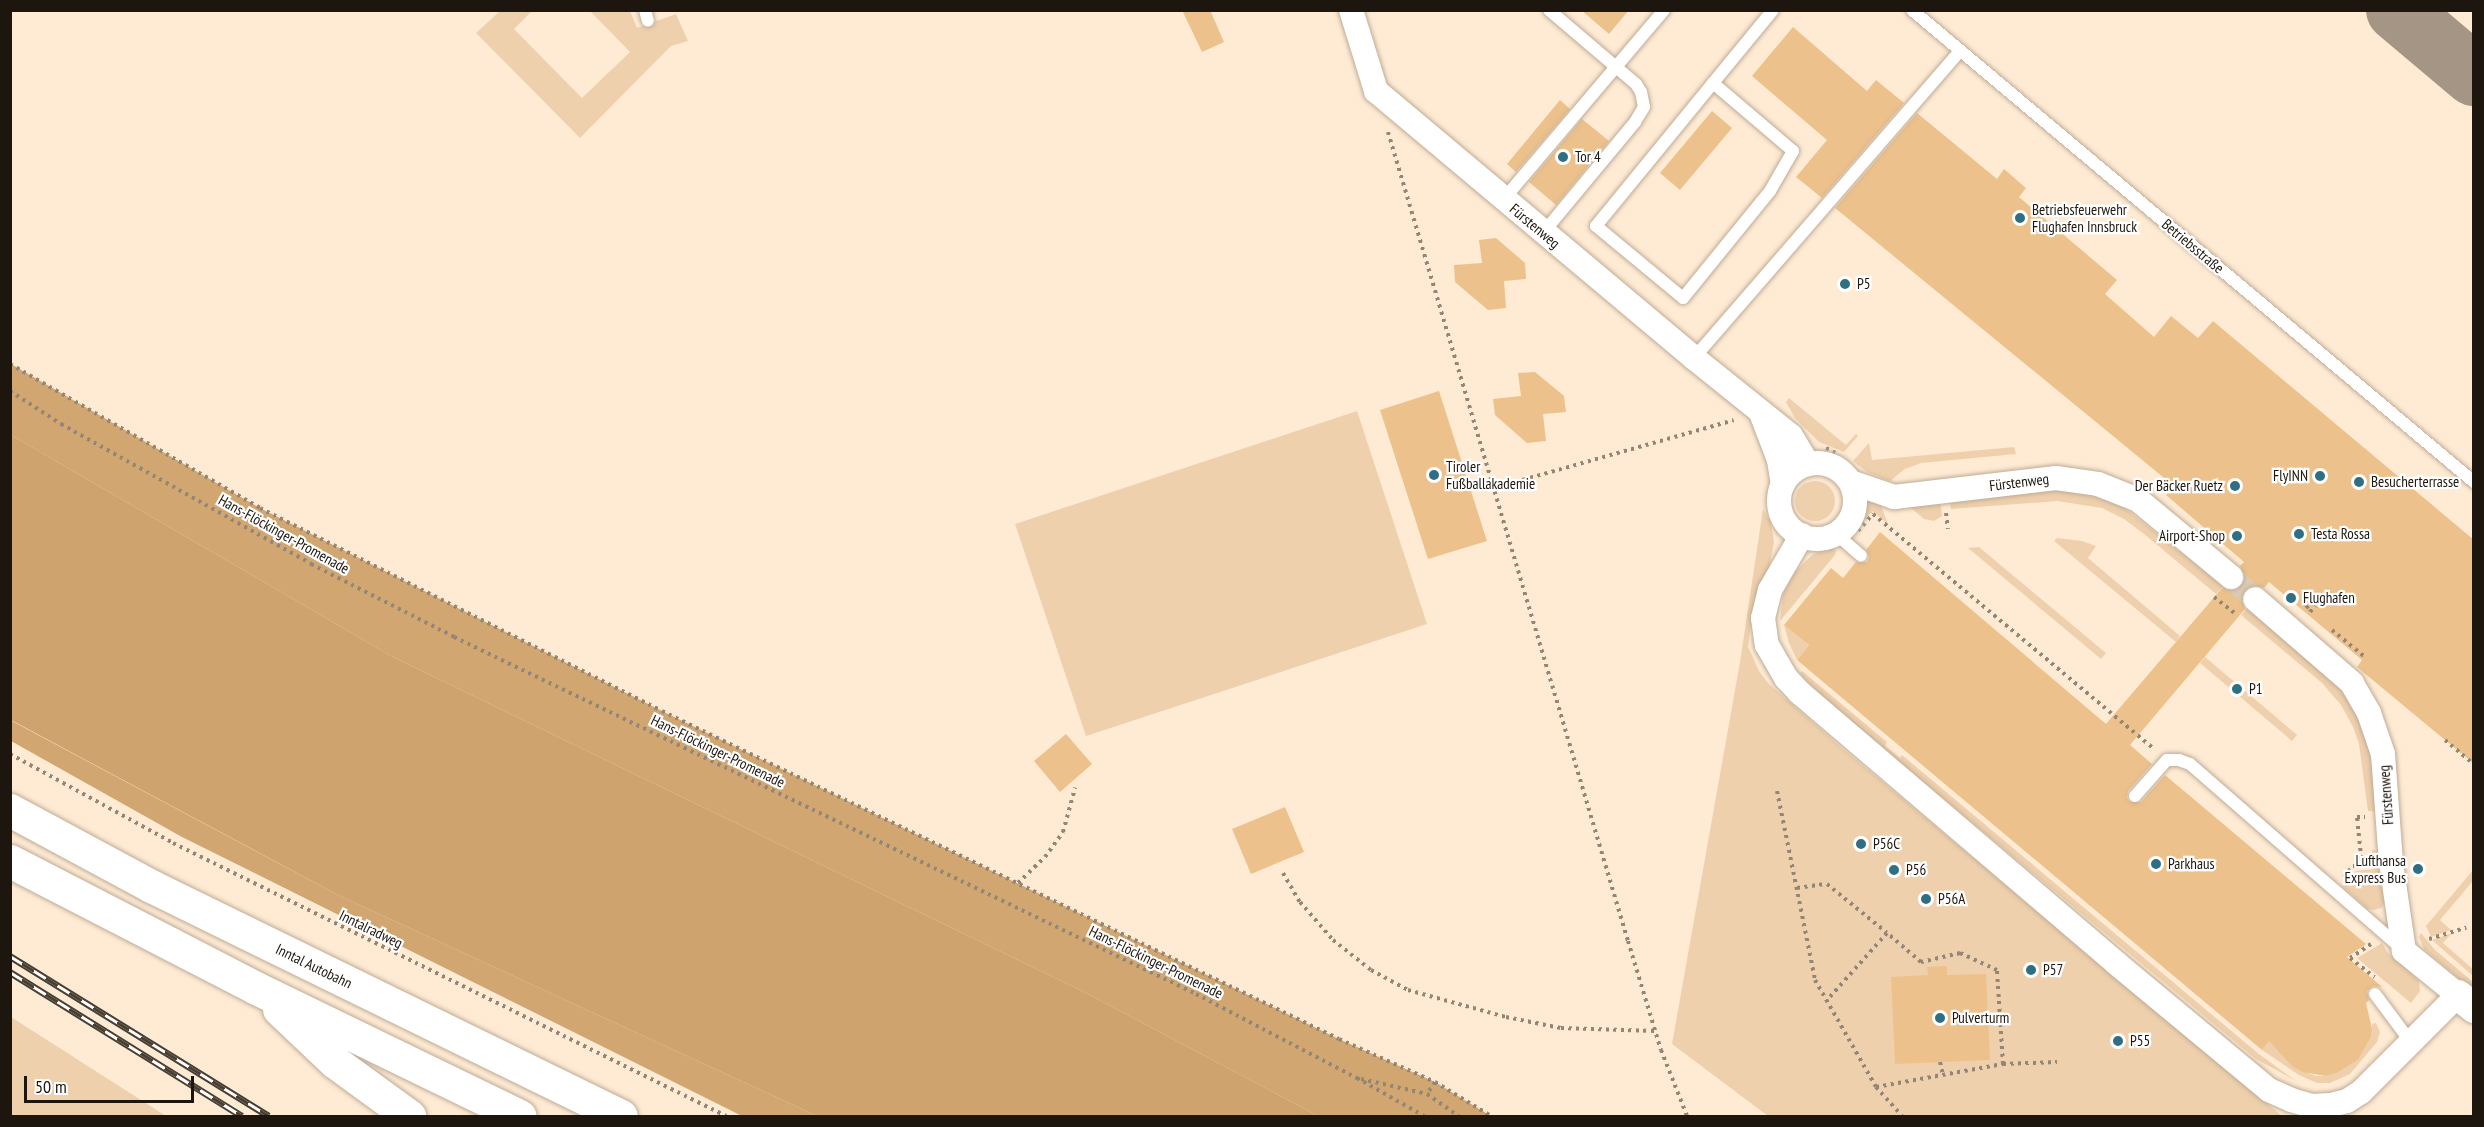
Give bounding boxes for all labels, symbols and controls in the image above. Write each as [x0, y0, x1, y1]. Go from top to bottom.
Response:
place label: Tor 4 [1575, 148, 1601, 166]
marker: Tor 4 [1556, 150, 1570, 164]
street label: Fürstenweg [1506, 200, 1564, 252]
place label: Betriebsfeuerwehr Flughafen Innsbruck [2032, 200, 2137, 235]
marker: Betriebsfeuerwehr Flughafen Innsbruck [2013, 211, 2027, 225]
street label: Betriebsstraße [2158, 215, 2228, 277]
place label: P5 [1857, 275, 1871, 293]
marker: P5 [1838, 277, 1852, 291]
place label: Tiroler Fußballakademie [1446, 457, 1535, 492]
place label: FlyINN [2273, 467, 2308, 485]
marker: Tiroler Fußballakademie [1427, 468, 1441, 482]
street label: Fürstenweg [1988, 469, 2050, 495]
marker: FlyINN [2313, 469, 2327, 483]
place label: Besucherterrasse [2371, 473, 2459, 491]
marker: Besucherterrasse [2352, 475, 2366, 489]
place label: Der Bäcker Ruetz [2135, 477, 2223, 495]
marker: Der Bäcker Ruetz [2228, 479, 2242, 493]
street label: Hans-Flöckinger-Promenade [216, 491, 352, 577]
place label: Testa Rossa [2311, 525, 2370, 543]
place label: Airport-Shop [2159, 527, 2225, 545]
marker: Testa Rossa [2292, 527, 2306, 541]
marker: Airport-Shop [2230, 529, 2244, 543]
place label: Flughafen [2303, 589, 2355, 607]
marker: Flughafen [2284, 591, 2298, 605]
place label: P1 [2249, 680, 2263, 698]
marker: P1 [2230, 682, 2244, 696]
street label: Hans-Flöckinger-Promenade [648, 711, 788, 791]
street label: Fürstenweg [2375, 764, 2397, 826]
place label: P56C [1873, 835, 1900, 853]
marker: P56C [1854, 837, 1868, 851]
place label: Lufthansa Express Bus [2345, 851, 2406, 886]
place label: Parkhaus [2168, 855, 2214, 873]
marker: Parkhaus [2149, 857, 2163, 871]
place label: P56 [1906, 861, 1926, 879]
marker: Lufthansa Express Bus [2411, 862, 2425, 876]
marker: P56 [1887, 863, 1901, 877]
place label: P56A [1938, 890, 1965, 908]
marker: P56A [1919, 892, 1933, 906]
street label: Inntalradweg [336, 906, 406, 952]
street label: Hans-Flöckinger-Promenade [1086, 922, 1226, 1002]
street label: Inntal Autobahn [273, 940, 355, 992]
place label: P57 [2043, 961, 2063, 979]
marker: P57 [2024, 963, 2038, 977]
place label: Pulverturm [1952, 1009, 2009, 1027]
marker: Pulverturm [1933, 1011, 1947, 1025]
place label: P55 [2130, 1032, 2150, 1050]
marker: P55 [2111, 1034, 2125, 1048]
scale bar [27, 1064, 196, 1102]
text: 50 m [35, 1075, 67, 1098]

